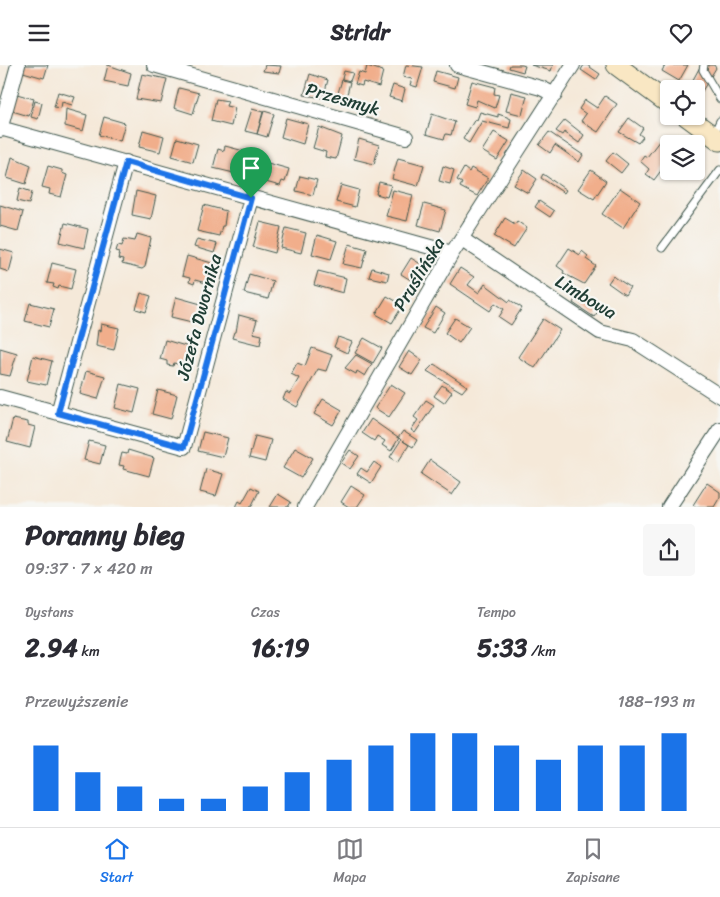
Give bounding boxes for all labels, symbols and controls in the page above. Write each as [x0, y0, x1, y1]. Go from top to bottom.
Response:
text: Stridr [330, 13, 390, 52]
icon: menu [25, 19, 53, 47]
icon: heart [667, 19, 695, 47]
street label: Przesmyk [302, 73, 384, 125]
map controls [660, 80, 705, 180]
button: locate [660, 80, 705, 125]
button: layers [660, 135, 705, 180]
pin [230, 147, 272, 198]
icon: arrive [237, 154, 265, 182]
street label: Pruślińska [384, 231, 454, 317]
street label: Józefa Dwornika [167, 249, 231, 385]
street label: Limbowa [549, 266, 623, 328]
text: Poranny bieg [25, 510, 185, 559]
button: share [643, 524, 695, 576]
text: 09:37 · 7 × 420 m [25, 554, 152, 583]
text: Dystans [25, 600, 74, 625]
text: Czas [251, 600, 280, 625]
text: Tempo [477, 600, 516, 625]
text: 2.94 [25, 625, 78, 670]
text: 16:19 [251, 625, 310, 670]
text: 5:33 [477, 625, 527, 670]
text: km [78, 639, 100, 664]
text: /km [527, 639, 556, 664]
text: Przewyższenie [25, 687, 129, 716]
text: 188–193 m [618, 687, 695, 716]
tab: Start [100, 835, 133, 890]
tab: Mapa [333, 835, 366, 890]
tab: Zapisane [566, 835, 620, 890]

